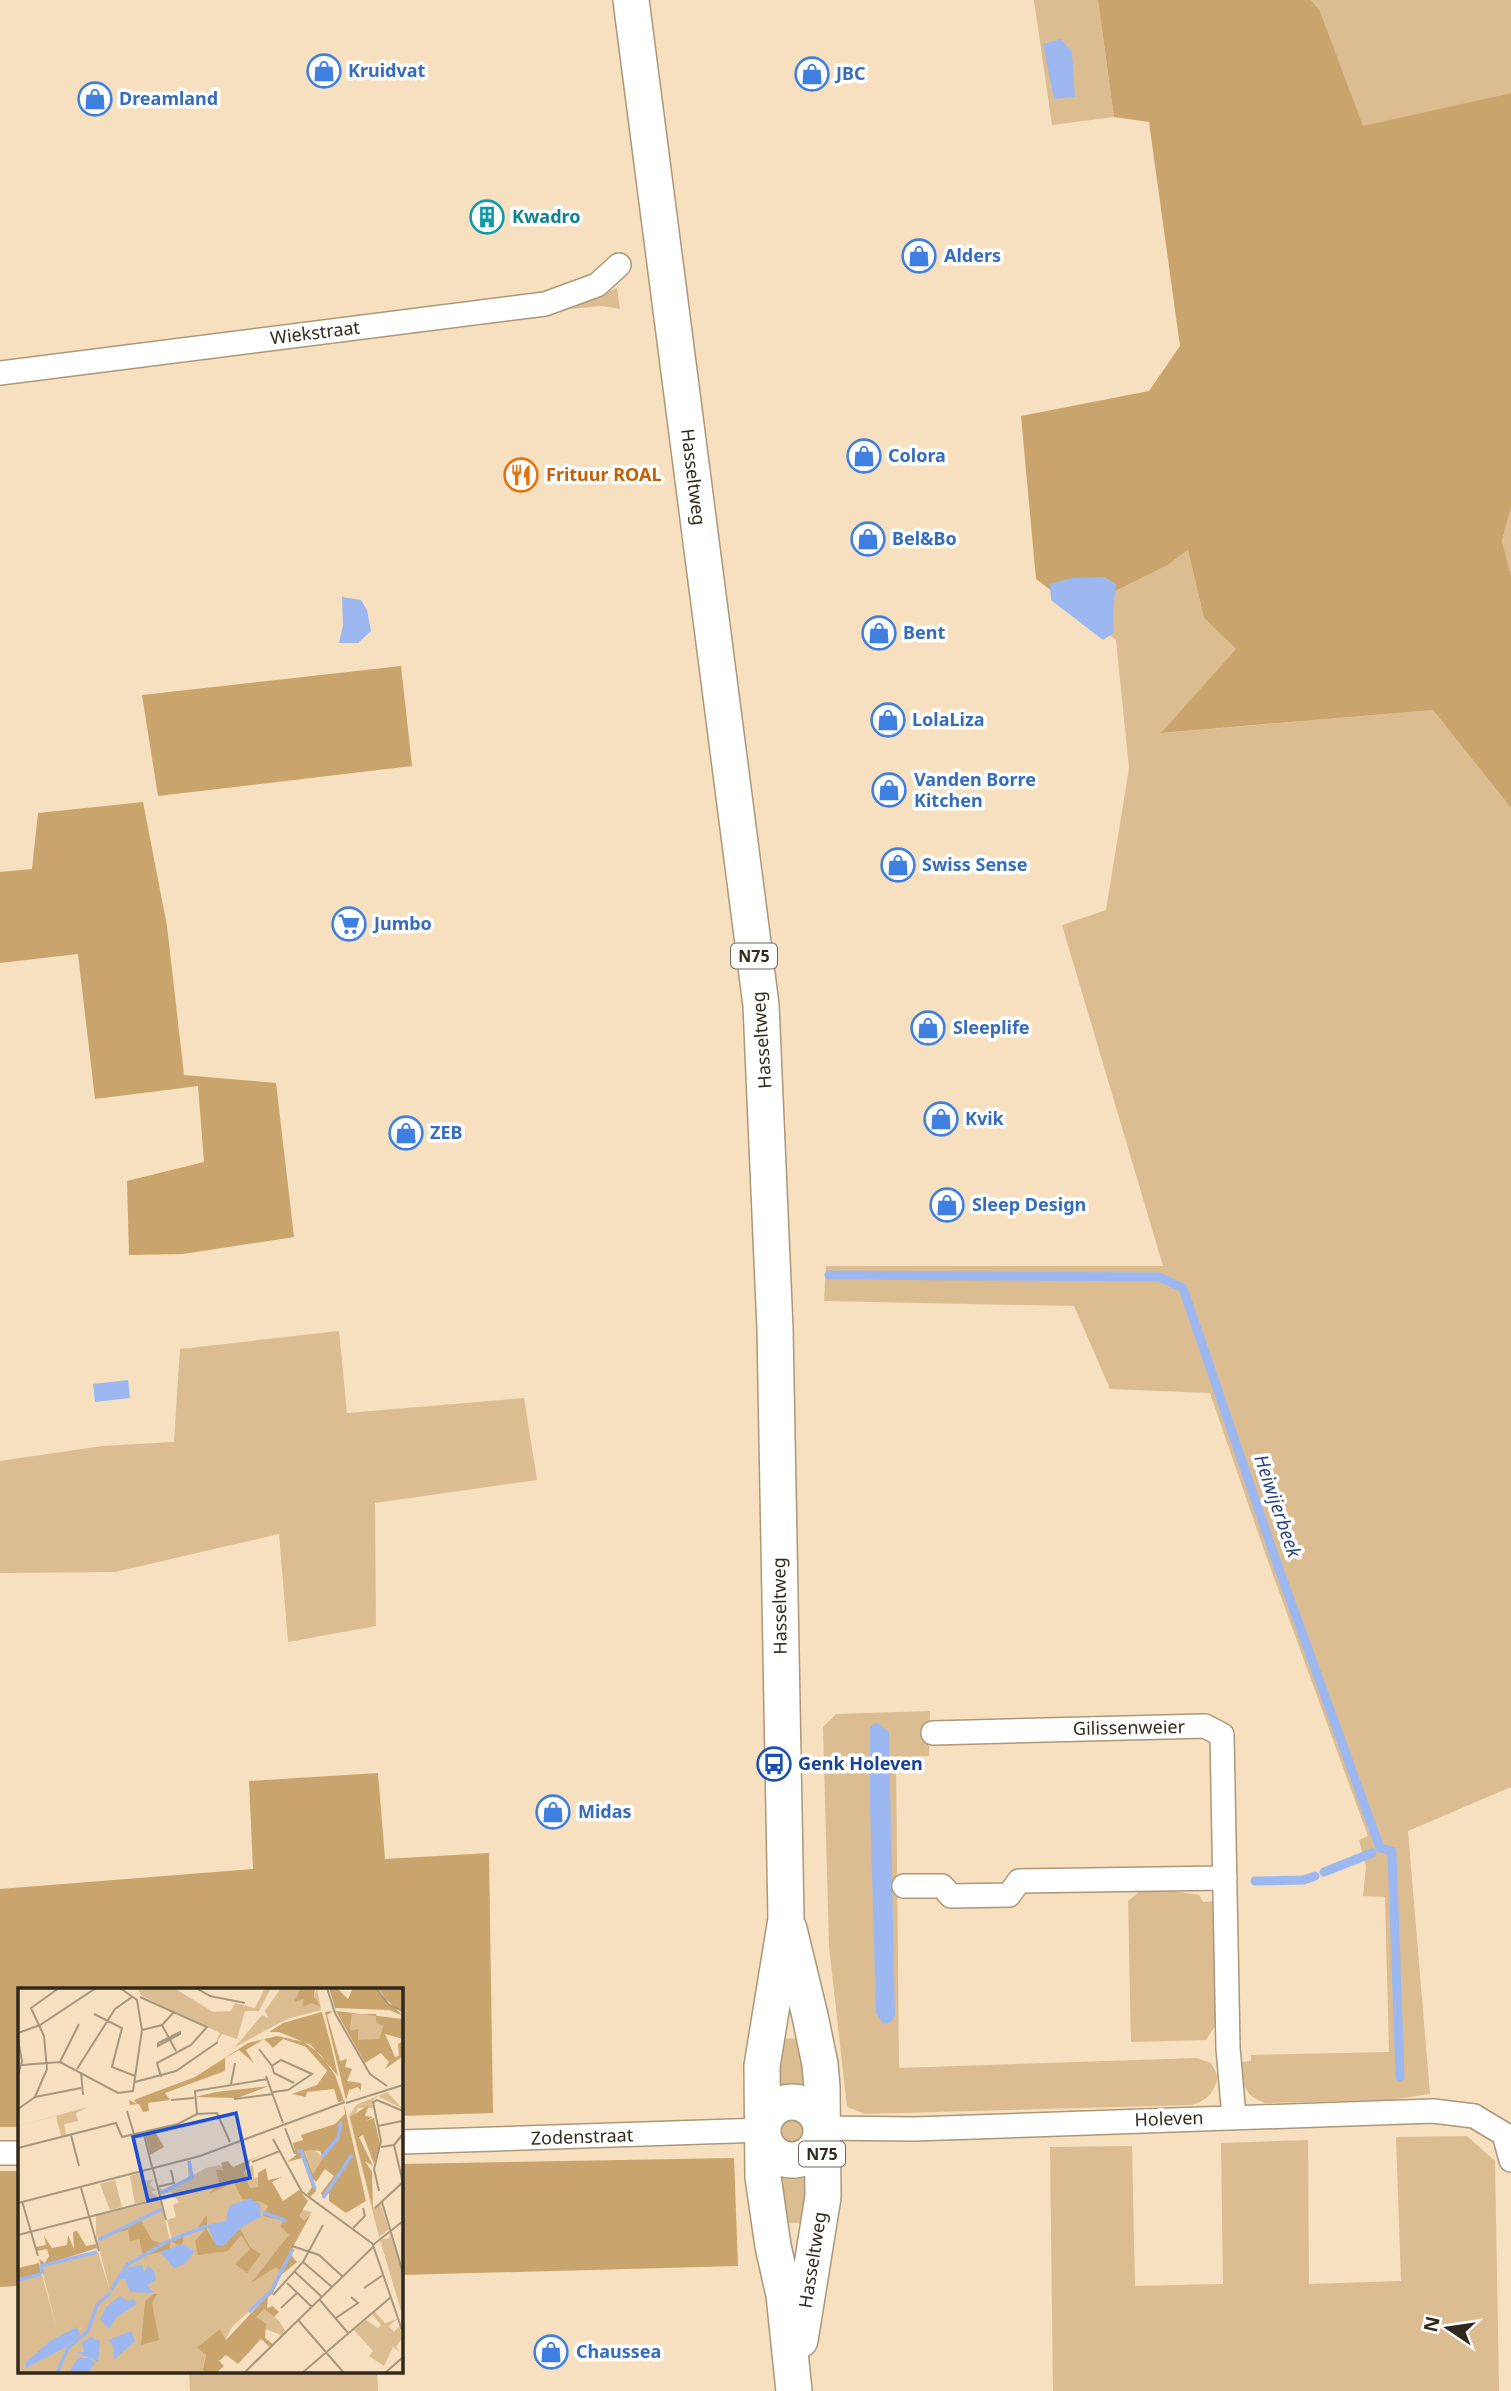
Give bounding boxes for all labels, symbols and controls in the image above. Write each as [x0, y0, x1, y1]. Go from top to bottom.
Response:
shop icon: Kruidvat [305, 52, 343, 90]
shop icon: JBC [793, 55, 831, 93]
place label: Kruidvat [348, 58, 426, 82]
place label: JBC [834, 61, 865, 85]
shop icon: Dreamland [76, 80, 114, 118]
place label: Dreamland [119, 86, 218, 110]
building icon: Kwadro [468, 198, 506, 236]
place label: Kwadro [512, 204, 580, 228]
shop icon: Alders [900, 237, 938, 275]
place label: Alders [944, 243, 1001, 267]
street label: Wiekstraat [269, 315, 362, 349]
street label: Hasseltweg [676, 427, 712, 527]
shop icon: Colora [845, 437, 883, 475]
place label: Colora [888, 443, 946, 467]
restaurant icon: Frituur ROAL [502, 456, 540, 494]
place label: Frituur ROAL [546, 462, 661, 486]
shop icon: Bel&Bo [849, 520, 887, 558]
place label: Bel&Bo [892, 526, 957, 550]
shop icon: Bent [860, 614, 898, 652]
place label: Bent [903, 620, 945, 644]
shop icon: LolaLiza [869, 701, 907, 739]
place label: LolaLiza [912, 707, 985, 731]
place label: Vanden Borre Kitchen [914, 767, 1036, 812]
shop icon: Vanden Borre Kitchen [870, 771, 908, 809]
shop icon: Swiss Sense [879, 846, 917, 884]
place label: Swiss Sense [922, 852, 1028, 876]
supermarket icon: Jumbo [330, 905, 368, 943]
place label: Jumbo [372, 911, 432, 935]
road number: N75 [731, 944, 777, 968]
street label: Hasseltweg [746, 991, 776, 1089]
shop icon: Sleeplife [909, 1009, 947, 1047]
place label: Sleeplife [953, 1015, 1030, 1039]
shop icon: Kvik [922, 1100, 960, 1138]
place label: Kvik [965, 1106, 1005, 1130]
shop icon: ZEB [387, 1114, 425, 1152]
place label: ZEB [430, 1120, 463, 1144]
shop icon: Sleep Design [928, 1186, 966, 1224]
place label: Sleep Design [972, 1192, 1086, 1216]
water label: Heiwijerbeek [1248, 1451, 1308, 1561]
street label: Hasseltweg [766, 1557, 792, 1655]
street label: Gilissenweier [1073, 1714, 1186, 1740]
bus stop icon: Genk Holeven [755, 1745, 793, 1783]
place label: Genk Holeven [798, 1751, 923, 1775]
shop icon: Midas [534, 1793, 572, 1831]
place label: Midas [578, 1799, 632, 1823]
inset map [18, 1988, 402, 2374]
street label: Holeven [1134, 2105, 1204, 2131]
street label: Zodenstraat [530, 2122, 634, 2150]
road number: N75 [799, 2142, 845, 2166]
street label: Hasseltweg [793, 2210, 831, 2310]
north arrow [1413, 2293, 1483, 2363]
text: N [1417, 2314, 1446, 2335]
shop icon: Chaussea [532, 2333, 570, 2371]
place label: Chaussea [576, 2339, 661, 2363]

